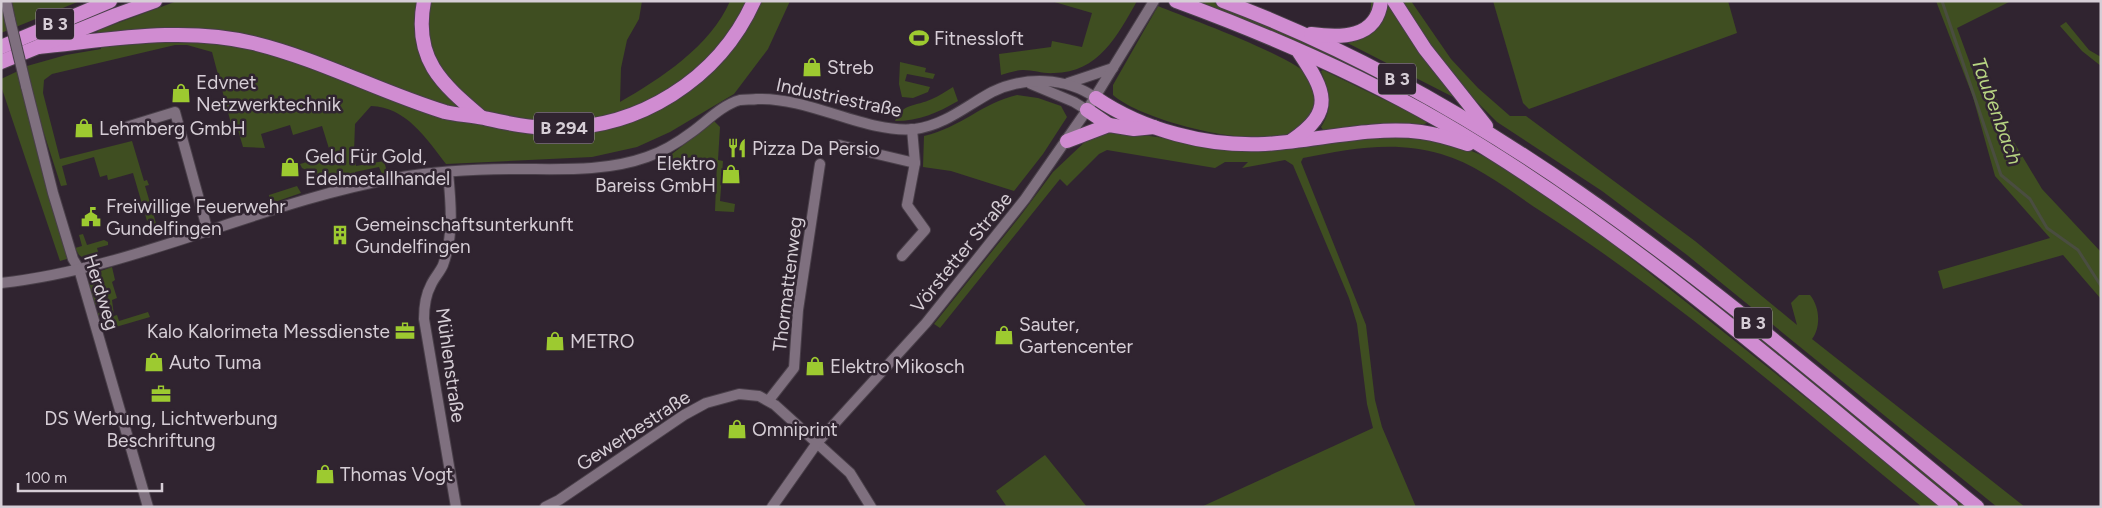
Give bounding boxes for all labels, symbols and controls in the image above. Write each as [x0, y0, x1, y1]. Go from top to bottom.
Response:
road number: B 3 [36, 8, 74, 40]
sports icon: Fitnessloft [908, 27, 930, 49]
place label: Fitnessloft [934, 27, 1024, 50]
water label: Taubenbach [1967, 54, 2027, 168]
shop icon: Streb [801, 56, 823, 78]
place label: Streb [827, 56, 874, 79]
road number: B 3 [1378, 64, 1416, 95]
place label: Edvnet Netzwerktechnik [196, 71, 342, 116]
street label: Industriestraße [774, 73, 904, 122]
shop icon: Edvnet Netzwerktechnik [170, 82, 192, 104]
road number: B 294 [534, 112, 594, 144]
shop icon: Lehmberg GmbH [73, 117, 95, 139]
place label: Lehmberg GmbH [99, 117, 246, 140]
restaurant icon: Pizza Da Persio [726, 137, 748, 159]
place label: Pizza Da Persio [752, 137, 880, 160]
place label: Geld Für Gold, Edelmetallhandel [305, 145, 450, 190]
place label: Elektro Bareiss GmbH [595, 152, 716, 197]
shop icon: Geld Für Gold, Edelmetallhandel [279, 156, 301, 178]
shop icon: Elektro Bareiss GmbH [720, 163, 742, 185]
street label: Vörstetter Straße [906, 188, 1017, 317]
place label: Freiwillige Feuerwehr Gundelfingen [106, 195, 286, 240]
public building icon: Freiwillige Feuerwehr Gundelfingen [80, 206, 102, 228]
place label: Gemeinschaftsunterkunft Gundelfingen [355, 213, 574, 258]
street label: Thormattenweg [768, 215, 807, 353]
building icon: Gemeinschaftsunterkunft Gundelfingen [329, 224, 351, 246]
street label: Herdweg [79, 251, 124, 333]
street label: Mühlenstraße [431, 306, 470, 424]
road number: B 3 [1734, 307, 1772, 338]
place label: Sauter, Gartencenter [1019, 313, 1133, 358]
place label: Kalo Kalorimeta Messdienste [147, 320, 390, 343]
office icon: Kalo Kalorimeta Messdienste [394, 320, 416, 342]
shop icon: Sauter, Gartencenter [993, 324, 1015, 346]
shop icon: METRO [544, 330, 566, 352]
place label: METRO [570, 330, 634, 353]
shop icon: Auto Tuma [143, 351, 165, 373]
place label: Auto Tuma [169, 351, 261, 374]
shop icon: Elektro Mikosch [804, 355, 826, 377]
place label: Elektro Mikosch [830, 355, 965, 378]
office icon: DS Werbung, Lichtwerbung Beschriftung [150, 383, 172, 405]
street label: Gewerbestraße [572, 385, 694, 476]
place label: DS Werbung, Lichtwerbung Beschriftung [44, 407, 278, 452]
shop icon: Omniprint [726, 418, 748, 440]
place label: Omniprint [752, 418, 838, 441]
scale bar [18, 460, 161, 492]
shop icon: Thomas Vogt [314, 463, 336, 485]
place label: Thomas Vogt [340, 463, 453, 486]
text: 100 m [25, 469, 67, 487]

